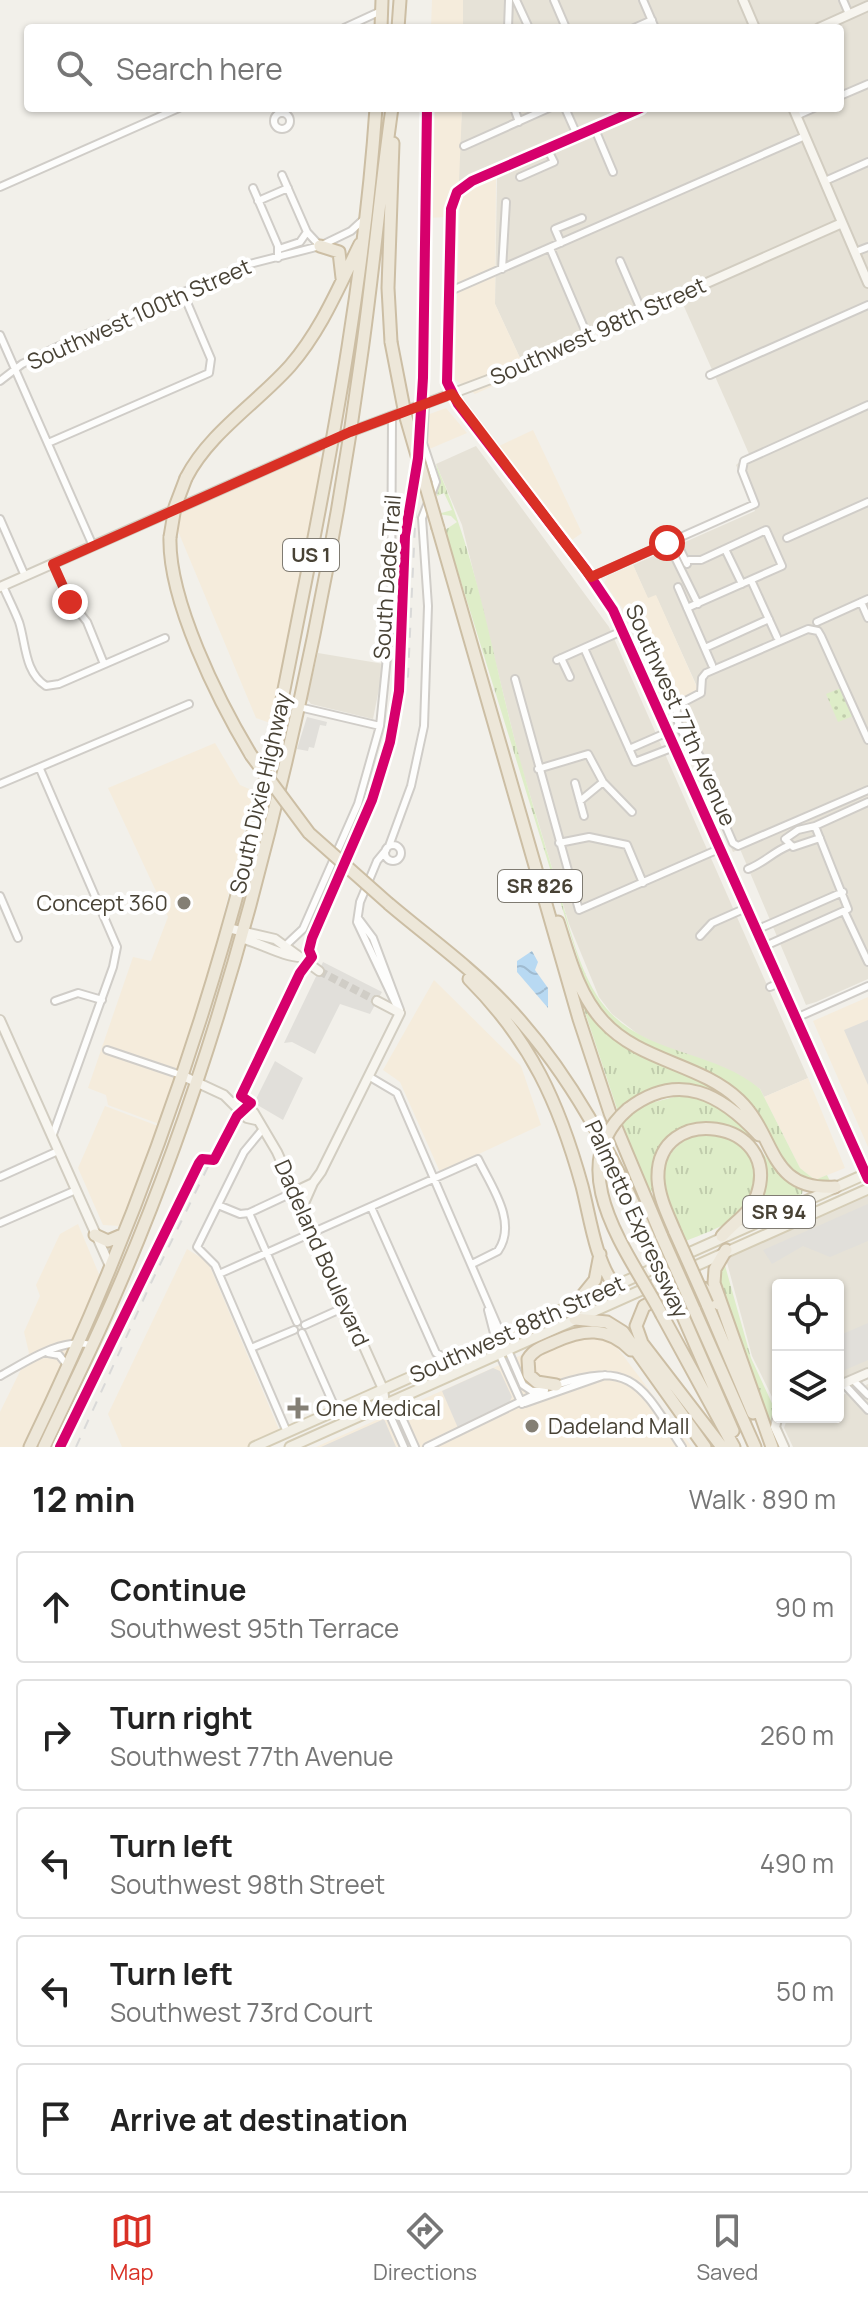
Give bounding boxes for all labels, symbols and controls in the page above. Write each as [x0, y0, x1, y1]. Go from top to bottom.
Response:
search box [24, 24, 844, 112]
icon: search [52, 46, 96, 90]
text: Search here [116, 48, 283, 89]
street label: Southwest 100th Street [22, 251, 256, 377]
street label: Southwest 98th Street [486, 270, 711, 392]
street label: South Dade Trail [366, 494, 408, 660]
route start [649, 525, 685, 561]
road number: US 1 [283, 539, 339, 571]
route end [52, 584, 88, 620]
street label: Southwest 77th Avenue [619, 599, 744, 831]
street label: South Dixie Highway [222, 689, 298, 896]
road number: SR 826 [498, 870, 582, 902]
place label: Concept 360 [36, 888, 168, 918]
marker: Concept 360 [175, 894, 193, 912]
street label: Palmetto Expressway [578, 1115, 696, 1323]
street label: Dadeland Boulevard [267, 1155, 377, 1351]
road number: SR 94 [743, 1196, 815, 1228]
street label: Southwest 88th Street [405, 1268, 629, 1390]
map controls [772, 1279, 844, 1423]
button: locate [772, 1279, 844, 1351]
button: layers [772, 1351, 844, 1423]
place label: One Medical [316, 1393, 441, 1423]
marker: One Medical [287, 1397, 309, 1419]
place label: Dadeland Mall [548, 1411, 690, 1441]
marker: Dadeland Mall [523, 1417, 541, 1435]
text: 12 min [32, 1476, 135, 1522]
text: Walk · 890 m [689, 1481, 836, 1517]
text: Continue [110, 1569, 246, 1610]
icon: ahead [34, 1585, 78, 1629]
text: 90 m [775, 1589, 834, 1625]
text: Southwest 95th Terrace [110, 1610, 399, 1646]
text: Turn right [110, 1697, 253, 1738]
icon: right [34, 1713, 78, 1757]
text: 260 m [760, 1717, 834, 1753]
text: Southwest 77th Avenue [110, 1738, 393, 1774]
text: Turn left [110, 1825, 233, 1866]
icon: left [34, 1841, 78, 1885]
text: 490 m [760, 1845, 834, 1881]
text: Southwest 98th Street [110, 1866, 385, 1902]
text: Turn left [110, 1953, 233, 1994]
icon: left [34, 1969, 78, 2013]
text: 50 m [776, 1973, 834, 2009]
text: Southwest 73rd Court [110, 1994, 373, 2030]
icon: arrive [34, 2097, 78, 2141]
text: Arrive at destination [110, 2099, 408, 2140]
tab: Map [110, 2209, 154, 2287]
tab: Directions [373, 2209, 477, 2287]
tab: Saved [696, 2209, 758, 2287]

